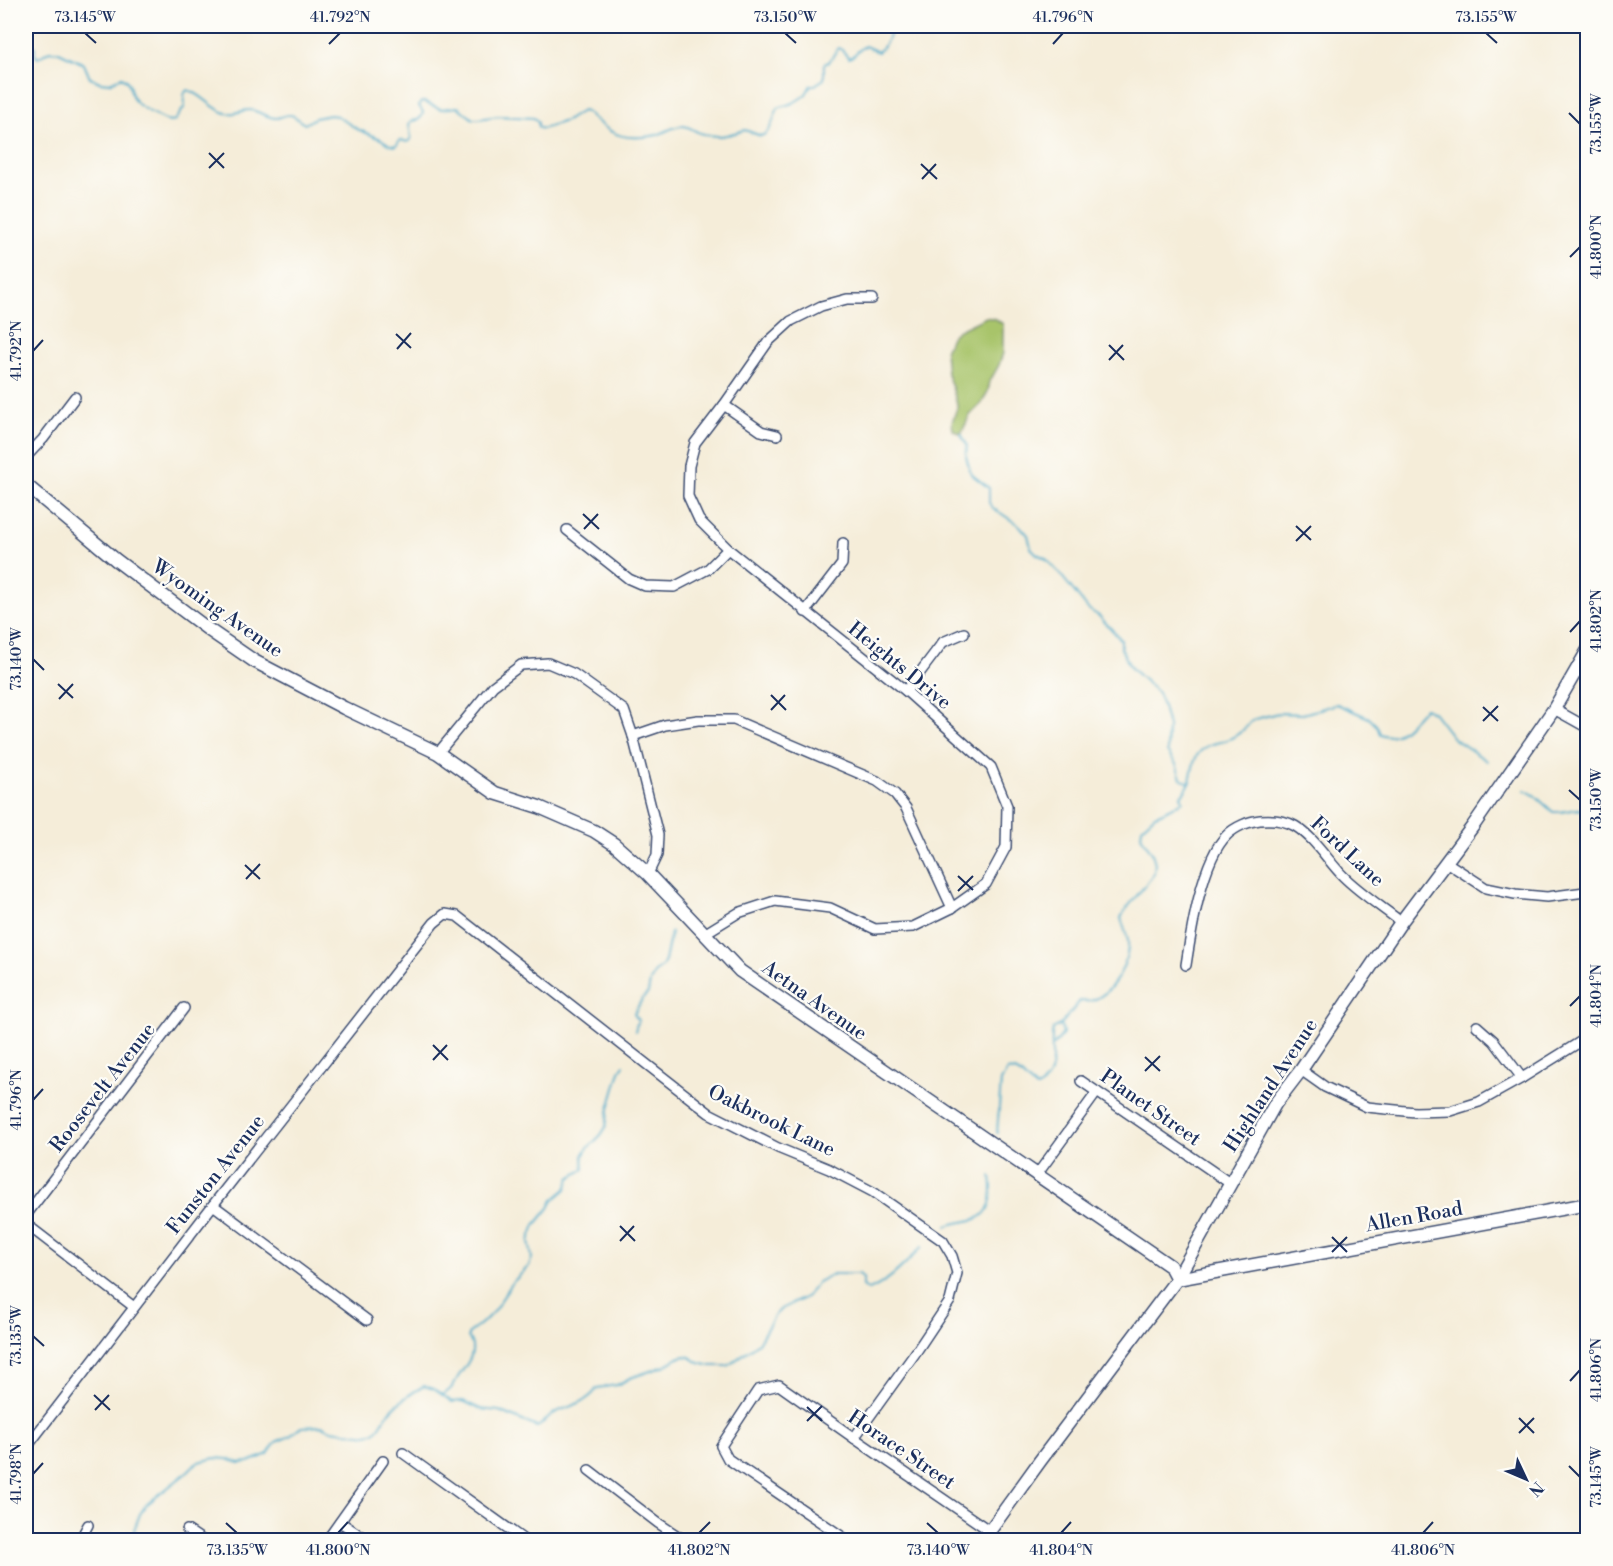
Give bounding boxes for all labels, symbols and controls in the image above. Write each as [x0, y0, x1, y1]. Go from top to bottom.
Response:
text: 73.145°W [54, 8, 116, 27]
text: 41.792°N [310, 8, 370, 27]
text: 73.150°W [753, 8, 817, 27]
text: 41.796°N [1032, 8, 1094, 27]
text: 73.155°W [1455, 8, 1517, 27]
text: 73.155°W [1587, 93, 1606, 155]
text: 41.800°N [1587, 215, 1606, 279]
text: 41.792°N [7, 321, 26, 381]
street label: Wyoming Avenue [146, 554, 288, 664]
text: 41.802°N [1587, 589, 1606, 653]
street label: Heights Drive [842, 617, 956, 715]
text: 73.140°W [7, 627, 26, 691]
text: 73.150°W [1587, 768, 1606, 832]
street label: Ford Lane [1305, 811, 1389, 893]
street label: Aetna Avenue [756, 955, 871, 1047]
text: 41.804°N [1587, 964, 1606, 1028]
street label: Highland Avenue [1219, 1014, 1324, 1157]
street label: Roosevelt Avenue [45, 1018, 162, 1158]
street label: Planet Street [1095, 1064, 1205, 1152]
text: 41.796°N [7, 1069, 26, 1131]
street label: Oakbrook Lane [704, 1080, 839, 1163]
street label: Funston Avenue [162, 1110, 271, 1240]
street label: Allen Road [1363, 1197, 1465, 1238]
text: 73.135°W [7, 1305, 26, 1367]
text: 41.806°N [1587, 1338, 1606, 1402]
street label: Horace Street [843, 1405, 960, 1495]
text: 41.798°N [7, 1443, 26, 1505]
text: 73.145°W [1587, 1446, 1606, 1508]
north arrow [1496, 1449, 1556, 1509]
text: N [1524, 1477, 1548, 1500]
text: 73.135°W [206, 1541, 268, 1560]
text: 41.800°N [306, 1541, 370, 1560]
text: 41.802°N [667, 1541, 731, 1560]
text: 73.140°W [906, 1541, 970, 1560]
text: 41.804°N [1029, 1541, 1093, 1560]
text: 41.806°N [1391, 1541, 1455, 1560]

